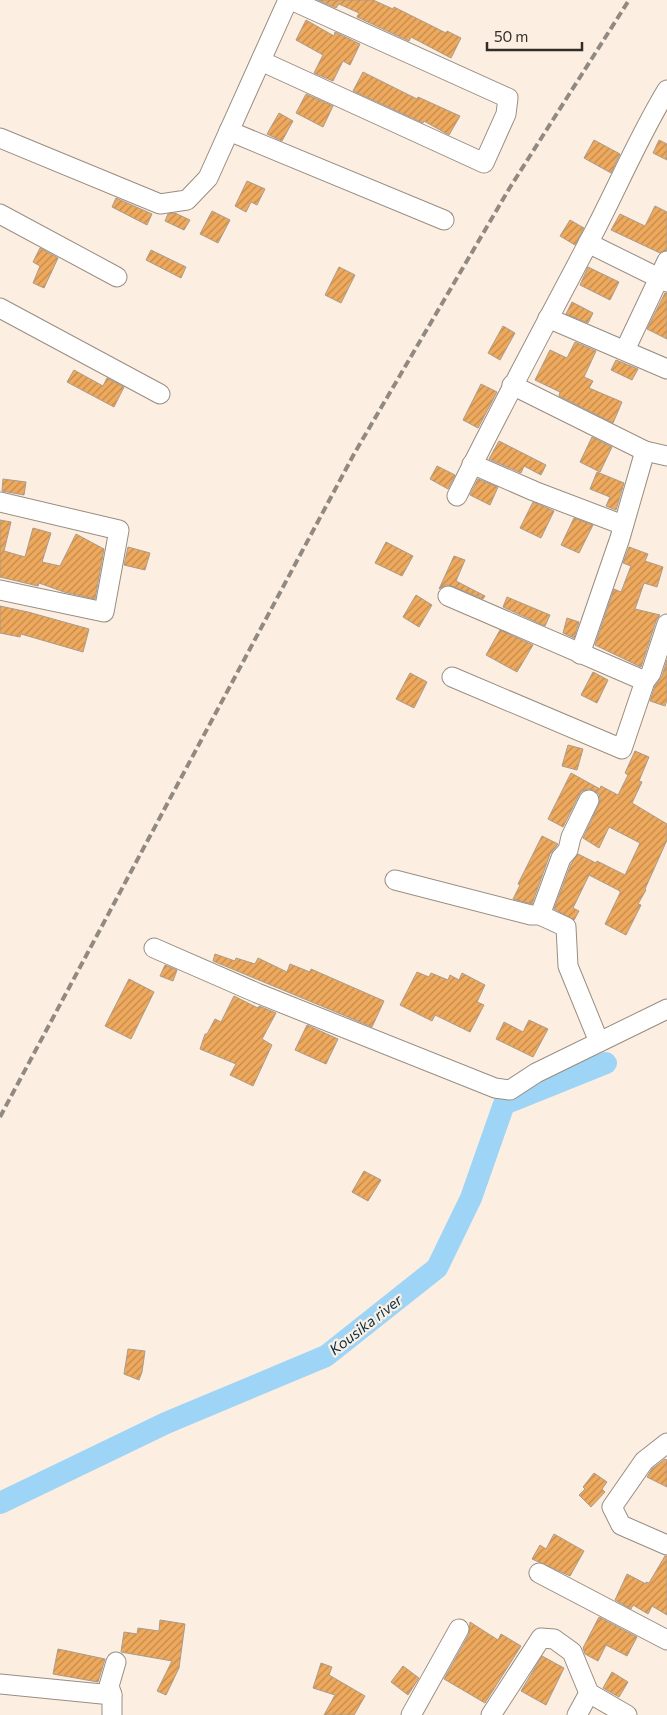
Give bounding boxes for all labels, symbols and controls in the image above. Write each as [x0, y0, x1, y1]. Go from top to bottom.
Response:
scale bar [487, 20, 582, 52]
text: 50 m [494, 27, 528, 45]
water label: Kousika river [325, 1290, 406, 1358]

